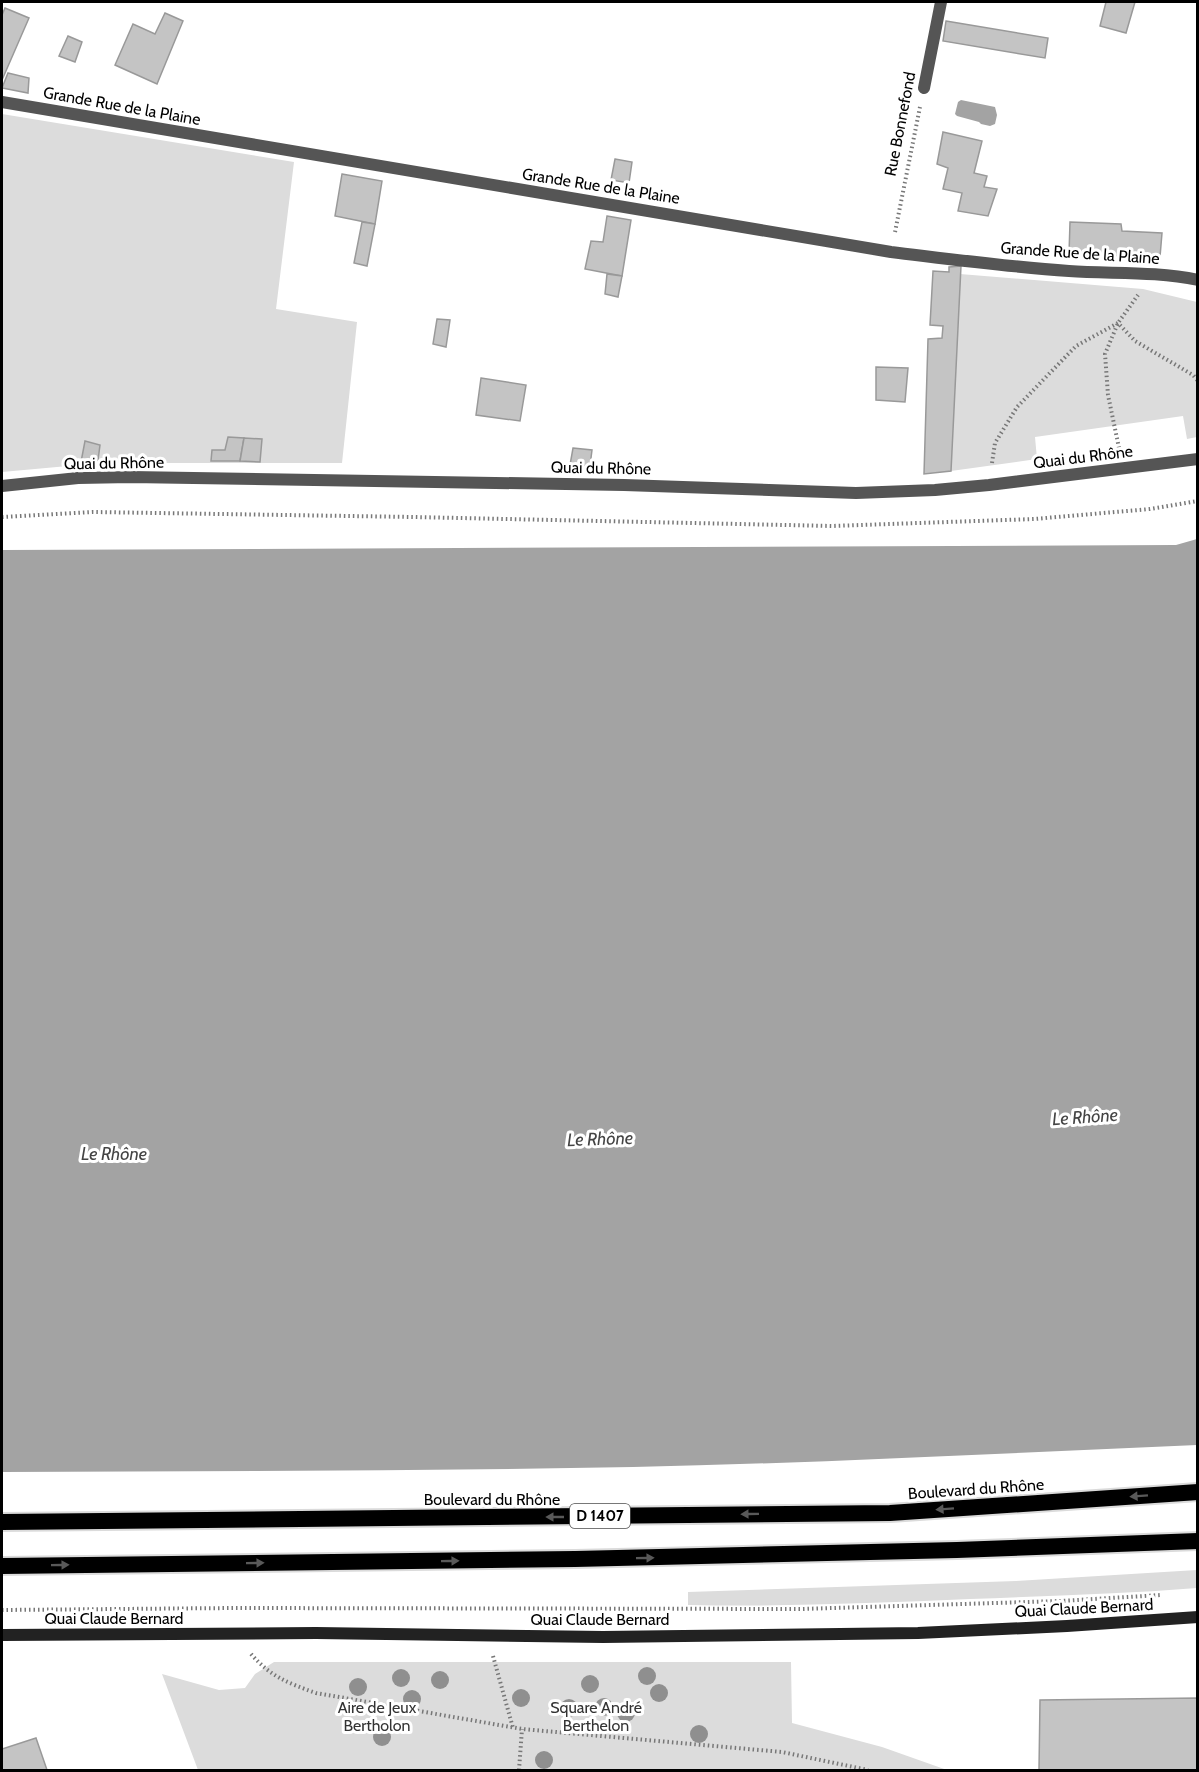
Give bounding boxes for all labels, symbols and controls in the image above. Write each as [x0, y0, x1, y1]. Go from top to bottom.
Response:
street label: Rue Bonnefond [881, 70, 919, 178]
street label: Grande Rue de la Plaine [42, 83, 202, 129]
street label: Grande Rue de la Plaine [521, 164, 681, 208]
street label: Grande Rue de la Plaine [1000, 238, 1160, 268]
street label: Quai du Rhône [1032, 441, 1134, 473]
street label: Quai du Rhône [64, 453, 164, 473]
street label: Quai du Rhône [551, 458, 651, 478]
water label: Le Rhône [1051, 1104, 1119, 1130]
water label: Le Rhône [567, 1127, 633, 1151]
water label: Le Rhône [81, 1143, 147, 1165]
street label: Boulevard du Rhône [907, 1475, 1045, 1503]
street label: Boulevard du Rhône [424, 1490, 560, 1509]
one-way arrow [1130, 1491, 1149, 1501]
road number: D 1407 [570, 1504, 630, 1528]
one-way arrow [935, 1504, 954, 1514]
one-way arrow [740, 1509, 759, 1519]
one-way arrow [545, 1512, 564, 1522]
one-way arrow [635, 1553, 654, 1562]
one-way arrow [440, 1556, 459, 1566]
one-way arrow [245, 1558, 264, 1568]
one-way arrow [50, 1560, 69, 1570]
street label: Quai Claude Bernard [1014, 1595, 1154, 1621]
street label: Quai Claude Bernard [45, 1609, 183, 1628]
street label: Quai Claude Bernard [531, 1610, 669, 1629]
park label: Aire de Jeux Bertholon [338, 1698, 417, 1735]
park label: Square André Berthelon [550, 1698, 642, 1735]

